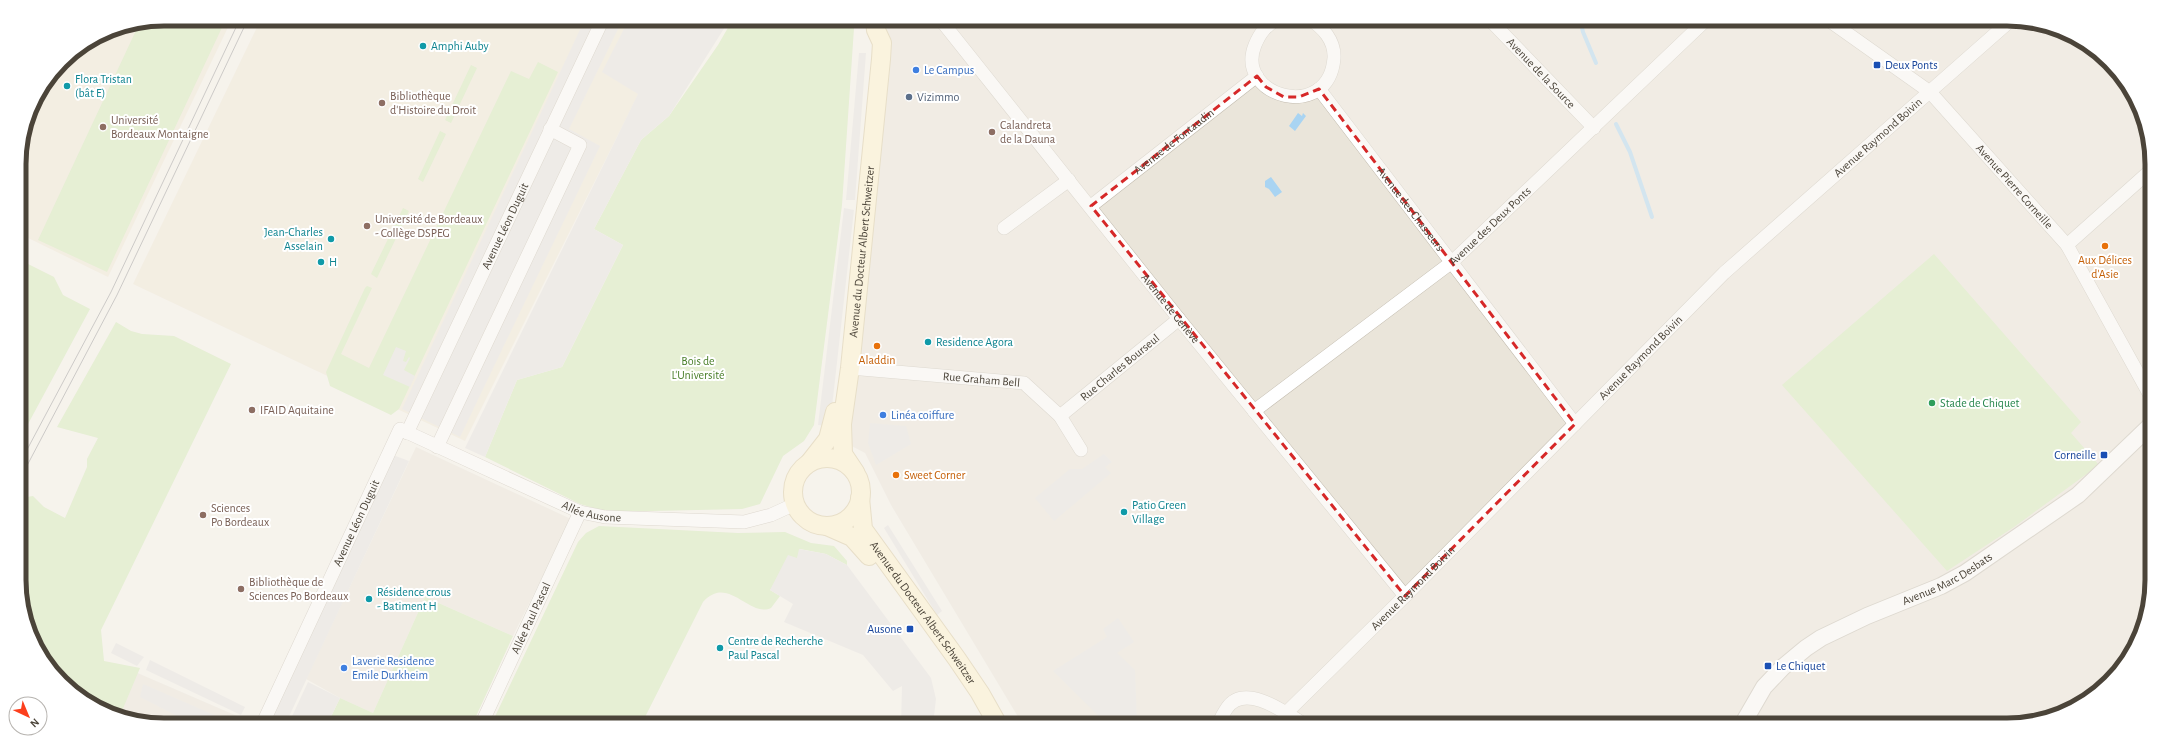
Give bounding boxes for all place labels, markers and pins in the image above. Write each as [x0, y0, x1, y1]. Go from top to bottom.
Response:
place label: Amphi Auby [431, 40, 489, 53]
marker: Amphi Auby [418, 41, 428, 51]
place label: Deux Ponts [1885, 59, 1938, 71]
marker: Deux Ponts [1872, 60, 1882, 70]
place label: Le Campus [924, 64, 974, 76]
marker: Le Campus [911, 65, 921, 75]
place label: Flora Tristan (bât E) [75, 73, 132, 99]
marker: Flora Tristan (bât E) [62, 81, 72, 91]
place label: Bibliothèque d'Histoire du Droit [390, 90, 476, 116]
place label: Vizimmo [917, 91, 960, 103]
marker: Vizimmo [904, 92, 914, 102]
marker: Bibliothèque d'Histoire du Droit [377, 98, 387, 108]
place label: Université Bordeaux Montaigne [111, 114, 209, 140]
place label: Calandreta de la Dauna [1000, 119, 1056, 145]
marker: Université Bordeaux Montaigne [98, 122, 108, 132]
marker: Calandreta de la Dauna [987, 127, 997, 137]
place label: Université de Bordeaux - Collège DSPEG [375, 213, 483, 239]
marker: Université de Bordeaux - Collège DSPEG [362, 221, 372, 231]
place label: Jean-Charles Asselain [264, 226, 323, 252]
marker: Jean-Charles Asselain [326, 234, 336, 244]
marker: Aux Délices d'Asie [2100, 241, 2110, 251]
place label: Aux Délices d'Asie [2078, 254, 2132, 280]
place label: H [329, 256, 337, 268]
marker: H [316, 257, 326, 267]
place label: Residence Agora [936, 336, 1013, 348]
marker: Residence Agora [923, 337, 933, 347]
marker: Aladdin [872, 341, 882, 351]
place label: Aladdin [859, 354, 895, 366]
place label: Stade de Chiquet [1940, 397, 2020, 409]
marker: Stade de Chiquet [1927, 398, 1937, 408]
place label: IFAID Aquitaine [260, 404, 334, 416]
marker: IFAID Aquitaine [247, 405, 257, 415]
place label: Linéa coiffure [891, 409, 954, 421]
marker: Linéa coiffure [878, 410, 888, 420]
place label: Corneille [2054, 449, 2096, 461]
marker: Corneille [2099, 450, 2109, 460]
place label: Sweet Corner [904, 469, 966, 481]
marker: Sweet Corner [891, 470, 901, 480]
place label: Patio Green Village [1132, 499, 1186, 525]
place label: Sciences Po Bordeaux [211, 502, 269, 528]
marker: Patio Green Village [1119, 507, 1129, 517]
marker: Sciences Po Bordeaux [198, 510, 208, 520]
place label: Bibliothèque de Sciences Po Bordeaux [249, 576, 348, 602]
marker: Bibliothèque de Sciences Po Bordeaux [236, 584, 246, 594]
place label: Résidence crous - Batiment H [377, 586, 451, 612]
marker: Résidence crous - Batiment H [364, 594, 374, 604]
place label: Ausone [867, 623, 902, 635]
marker: Ausone [905, 624, 915, 634]
place label: Centre de Recherche Paul Pascal [728, 635, 823, 661]
marker: Centre de Recherche Paul Pascal [715, 643, 725, 653]
place label: Laverie Residence Emile Durkheim [352, 655, 434, 681]
place label: Le Chiquet [1776, 660, 1825, 672]
marker: Le Chiquet [1763, 661, 1773, 671]
marker: Laverie Residence Emile Durkheim [339, 663, 349, 673]

